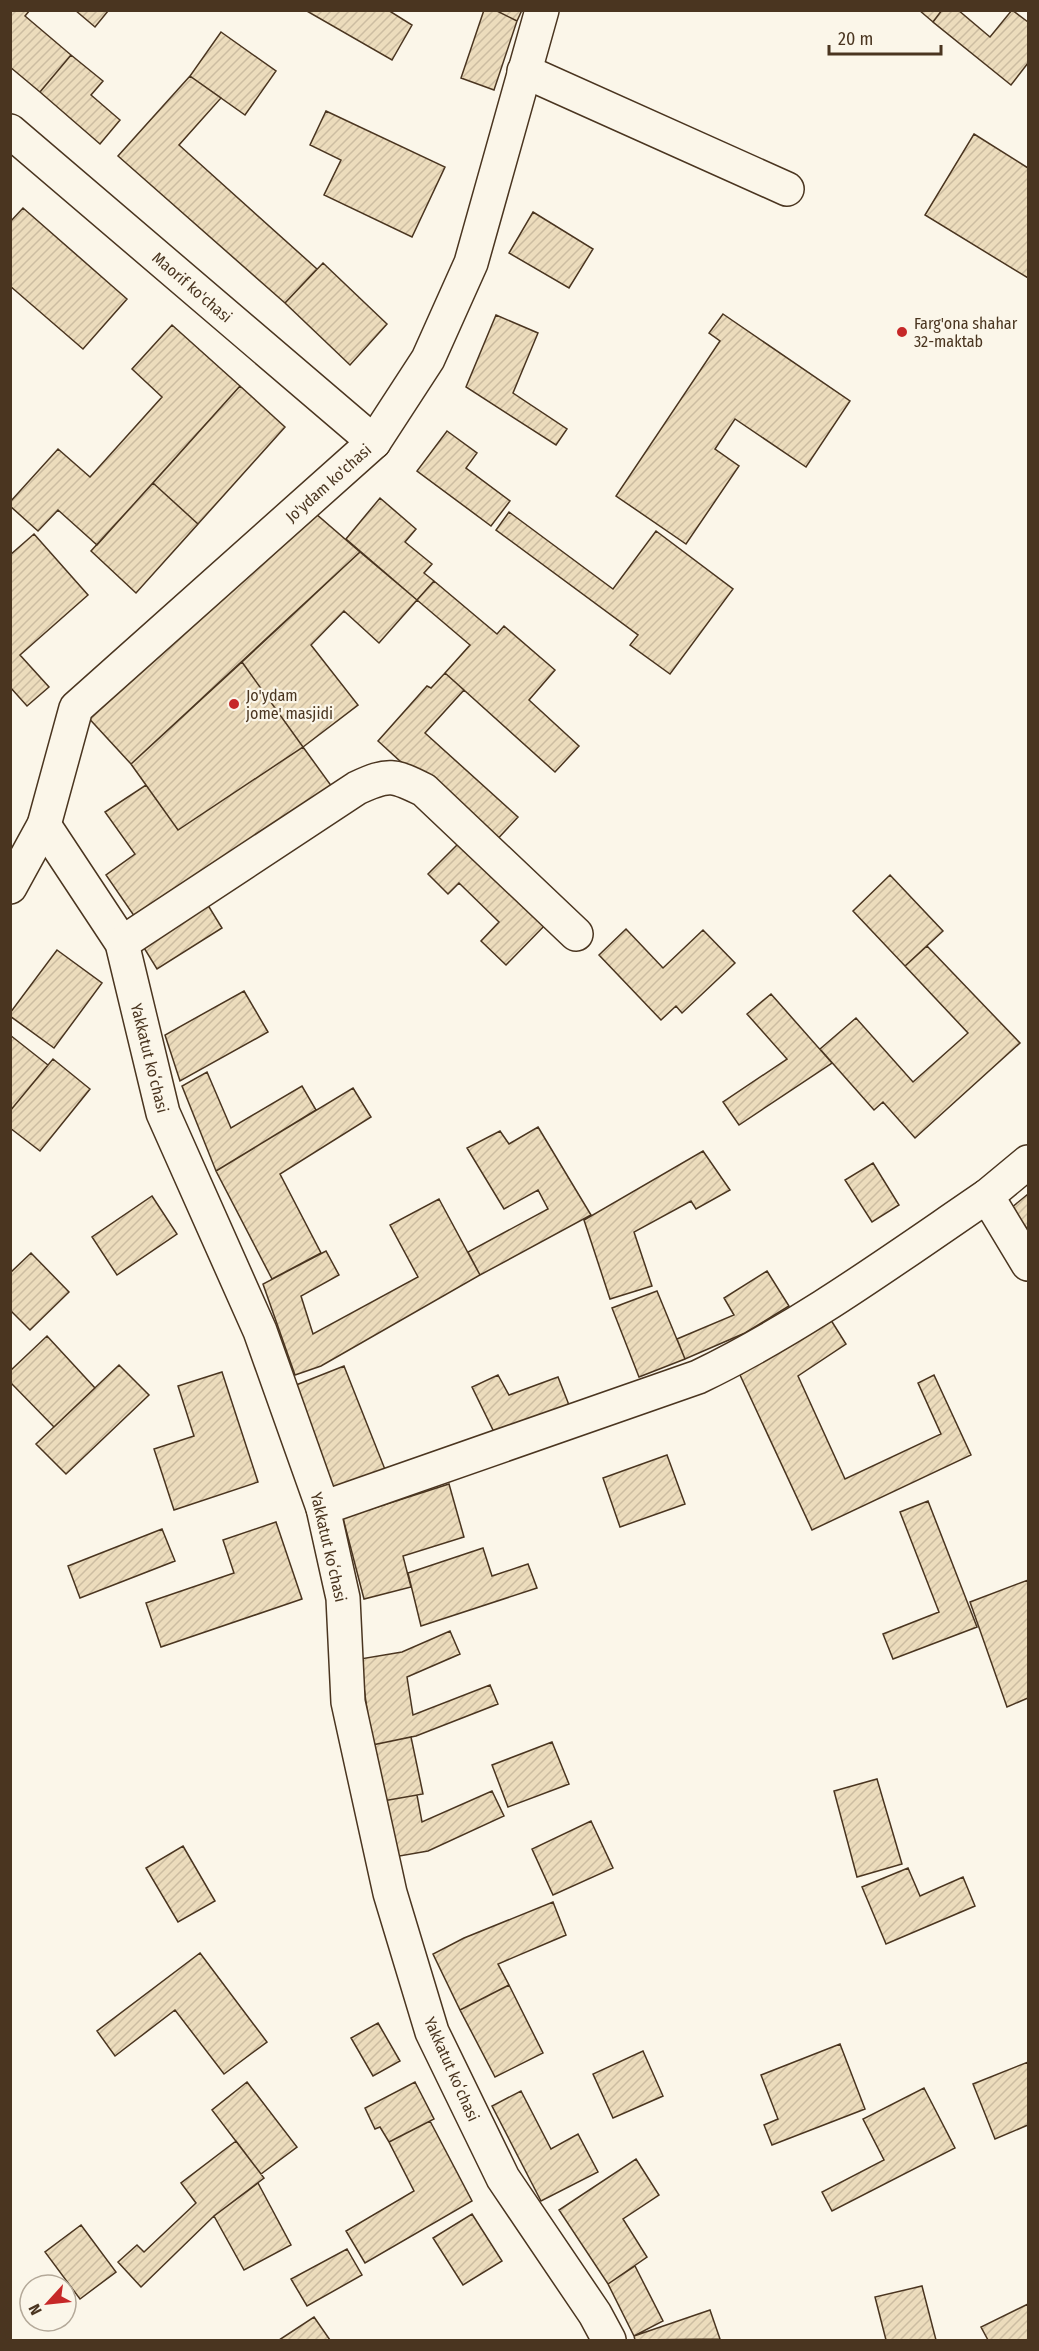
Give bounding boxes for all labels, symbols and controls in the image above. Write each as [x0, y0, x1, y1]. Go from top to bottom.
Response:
scale bar [829, 18, 942, 56]
text: 20 m [838, 28, 873, 50]
street label: Maorif ko'chasi [149, 248, 236, 327]
place label: Farg'ona shahar 32-maktab [914, 314, 1018, 351]
marker: Farg'ona shahar 32-maktab [895, 325, 909, 339]
street label: Jo'ydam ko'chasi [282, 440, 375, 526]
place label: Jo'ydam jome' masjidi [245, 686, 333, 723]
marker: Jo'ydam jome' masjidi [227, 697, 241, 711]
street label: Yakkatut koʻchasi [127, 1001, 172, 1115]
street label: Yakkatut koʻchasi [307, 1490, 350, 1604]
street label: Yakkatut koʻchasi [420, 2014, 483, 2124]
north arrow [18, 2273, 78, 2333]
text: N [24, 2301, 46, 2318]

